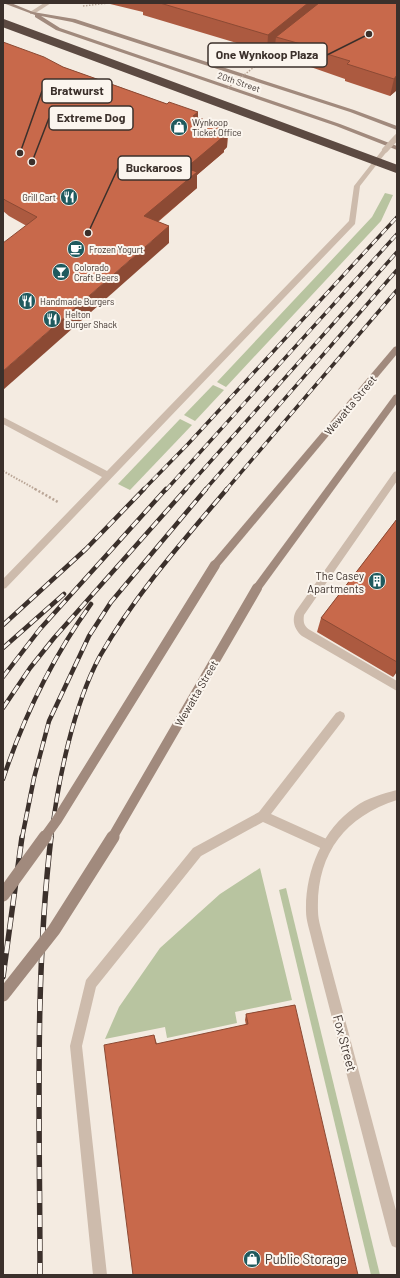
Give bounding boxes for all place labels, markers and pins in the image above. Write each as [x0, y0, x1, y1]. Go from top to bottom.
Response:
callout: One Wynkoop Plaza [208, 43, 327, 67]
callout: Bratwurst [42, 79, 112, 103]
callout: Extreme Dog [49, 106, 133, 130]
shop icon: Wynkoop Ticket Office [169, 117, 189, 137]
place label: Wynkoop Ticket Office [192, 117, 242, 138]
callout: Buckaroos [118, 156, 191, 180]
restaurant icon: Grill Cart [59, 187, 79, 207]
place label: Grill Cart [22, 192, 56, 203]
cafe icon: Frozen Yogurt [66, 239, 86, 259]
place label: Frozen Yogurt [89, 244, 143, 255]
bar icon: Colorado Craft Beers [51, 262, 71, 282]
place label: Colorado Craft Beers [74, 262, 118, 283]
restaurant icon: Handmade Burgers [17, 291, 37, 311]
place label: Handmade Burgers [40, 296, 114, 307]
restaurant icon: Helton Burger Shack [42, 309, 62, 329]
place label: Helton Burger Shack [65, 309, 118, 330]
place label: The Casey Apartments [307, 569, 364, 595]
building icon: The Casey Apartments [367, 571, 387, 591]
shop icon: Public Storage [242, 1249, 262, 1269]
place label: Public Storage [265, 1251, 347, 1267]

